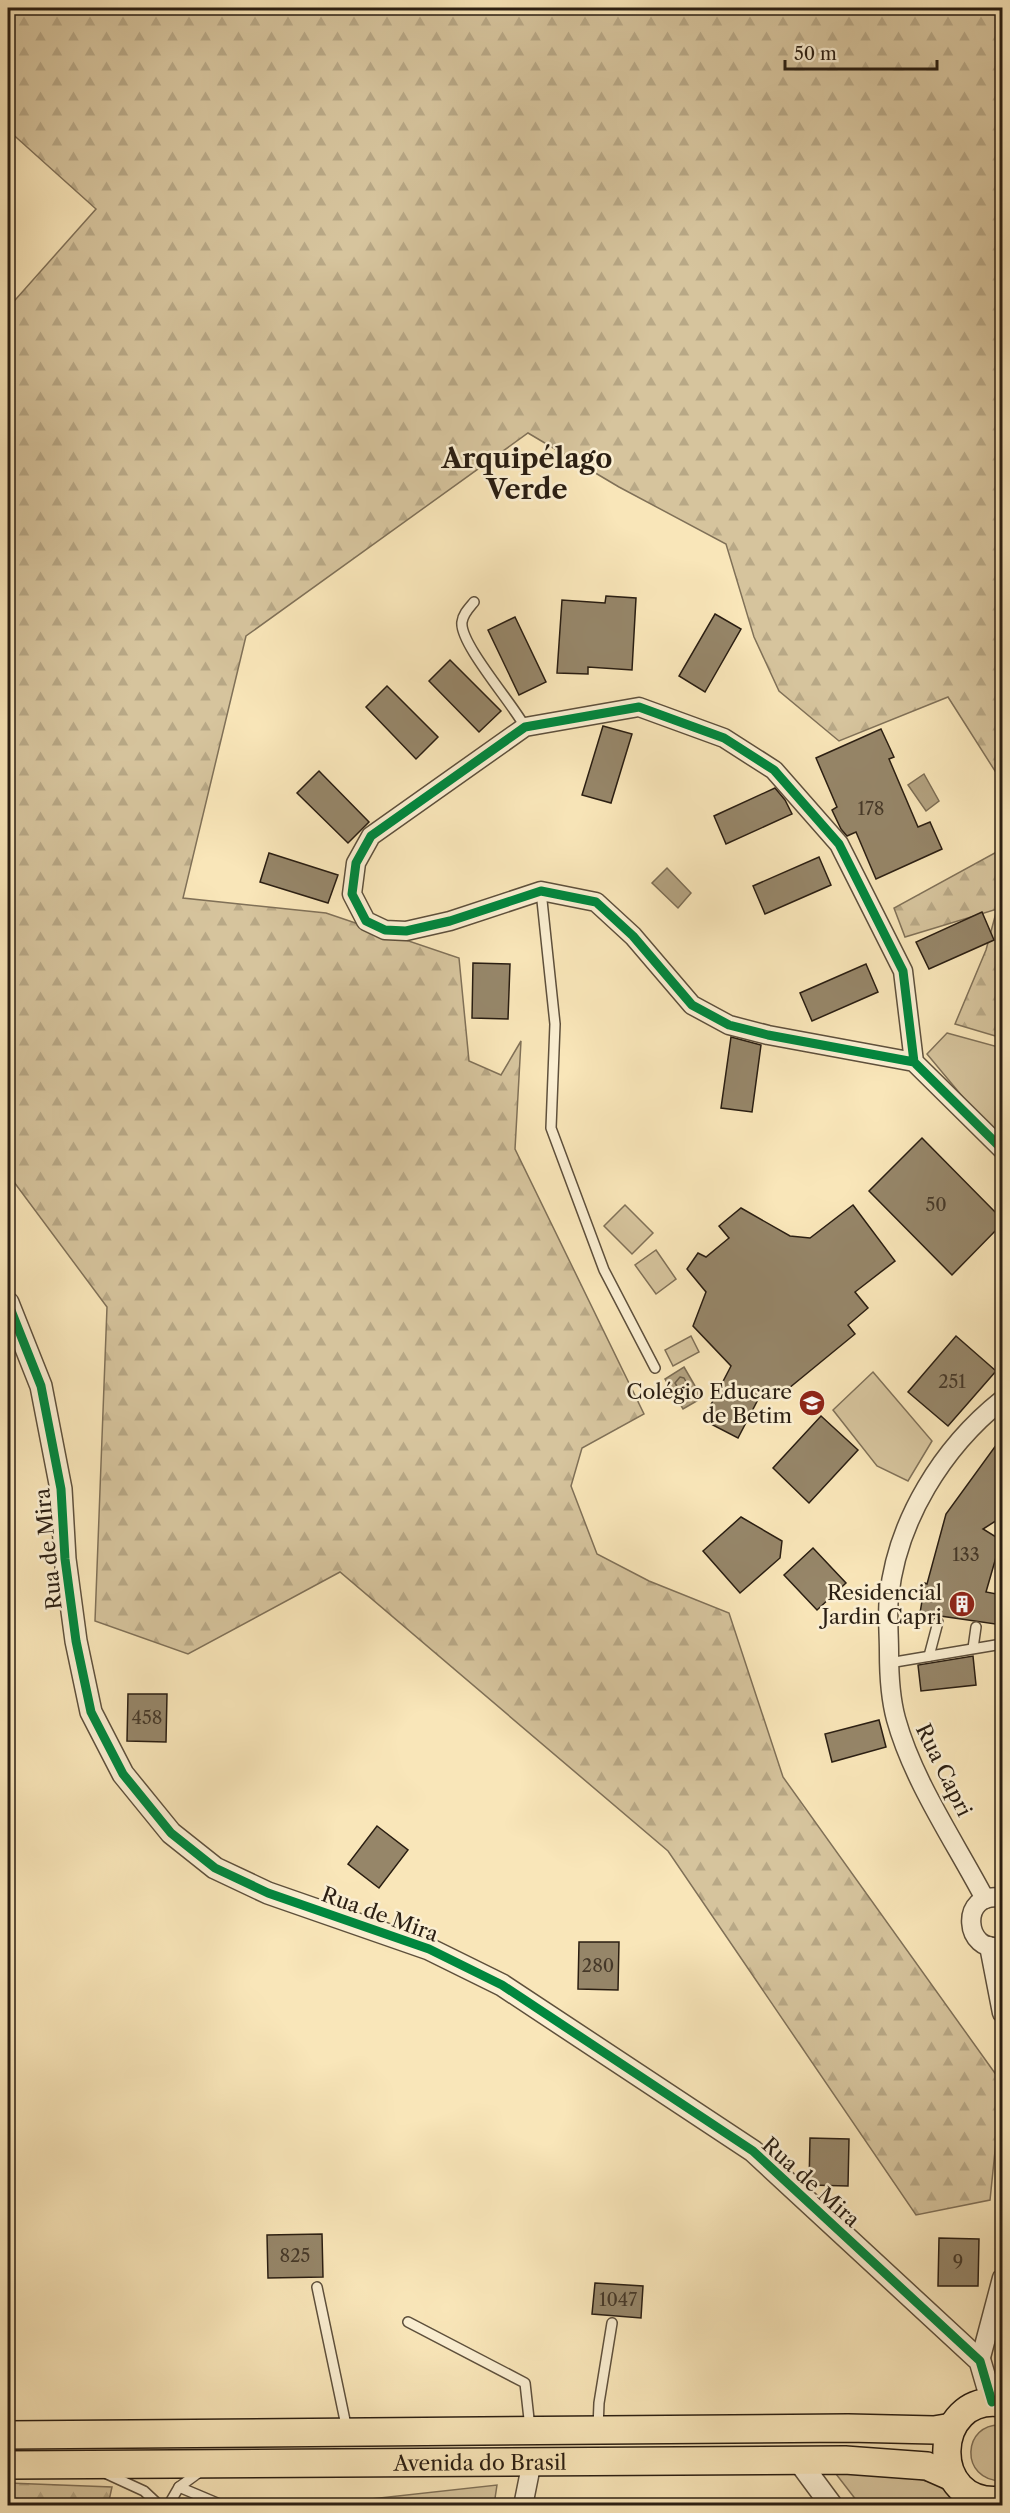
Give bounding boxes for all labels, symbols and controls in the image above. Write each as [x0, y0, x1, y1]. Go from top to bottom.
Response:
scale bar [785, 33, 936, 71]
text: 50 m [794, 43, 837, 65]
district label: Arquipélago Verde [441, 442, 612, 506]
house number: 178 [857, 798, 885, 820]
house number: 50 [925, 1194, 947, 1216]
house number: 251 [938, 1371, 966, 1393]
place label: Colégio Educare de Betim [626, 1379, 792, 1428]
school or university icon: Colégio Educare de Betim [797, 1388, 827, 1418]
street label: Rua de Mira [29, 1486, 67, 1611]
house number: 133 [952, 1544, 980, 1566]
place label: Residencial Jardin Capri [819, 1580, 942, 1629]
building icon: Residencial Jardin Capri [947, 1589, 977, 1619]
house number: 458 [132, 1707, 162, 1729]
street label: Rua Capri [911, 1720, 977, 1820]
street label: Rua de Mira [318, 1881, 443, 1947]
house number: 280 [582, 1955, 614, 1977]
street label: Rua de Mira [757, 2132, 865, 2233]
house number: 825 [280, 2245, 310, 2267]
house number: 9 [953, 2251, 963, 2273]
house number: 1047 [599, 2289, 637, 2311]
street label: Avenida do Brasil [392, 2449, 567, 2475]

